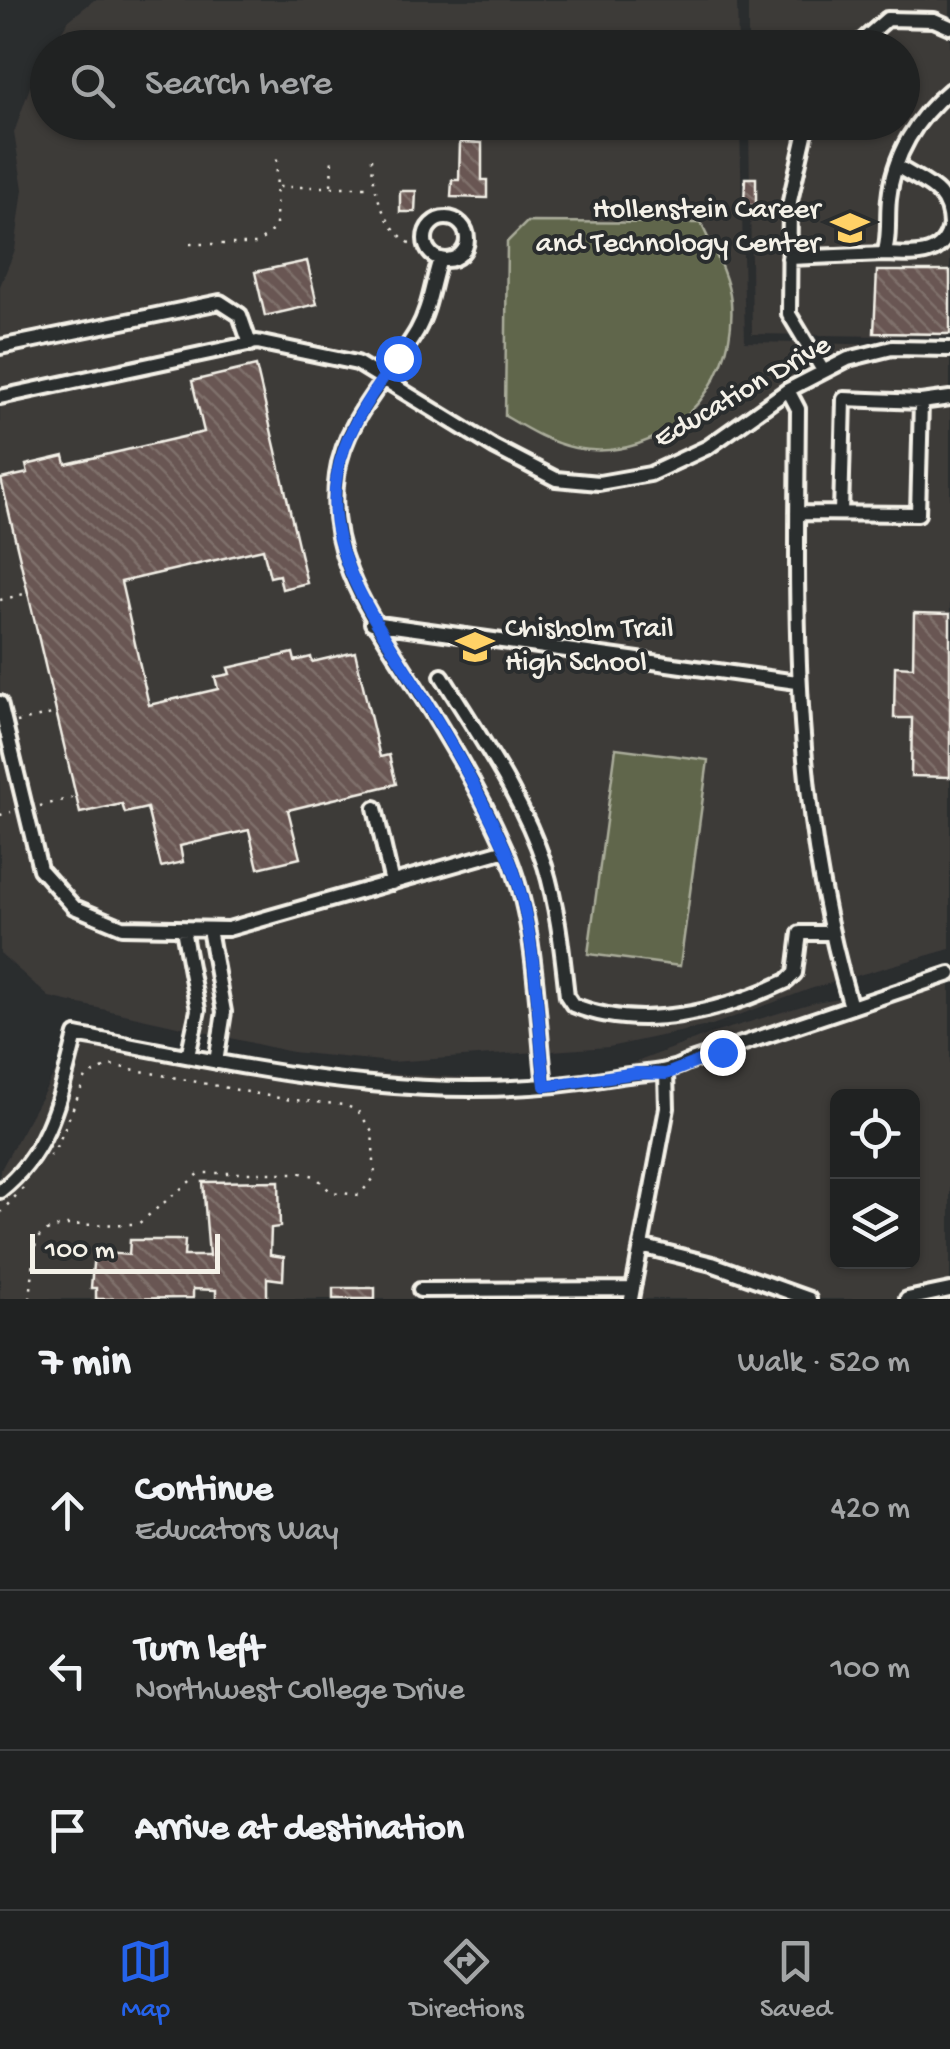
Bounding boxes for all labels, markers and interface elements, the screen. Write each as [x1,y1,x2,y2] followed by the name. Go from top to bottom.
[30,30,920,140] search box
[65,58,120,113] icon: search
[145,63,332,107] text: Search here
[536,194,822,263] place label: Hollenstein Career and Technology Center
[829,207,871,249] school or university icon: Hollenstein Career and Technology Center
[648,328,838,458] street label: Education Drive
[376,336,422,382] route start
[505,613,674,682] place label: Chisholm Trail High School
[454,626,496,668] school or university icon: Chisholm Trail High School
[700,1030,746,1076] route end
[830,1089,920,1269] map controls
[830,1089,920,1179] button: locate
[830,1179,920,1269] button: layers
[30,1229,220,1274] scale bar
[45,1235,115,1268] text: 100 m
[40,1340,131,1389] text: 7 min
[738,1345,910,1383] text: Walk · 520 m
[135,1469,273,1513] text: Continue
[40,1483,95,1538] icon: ahead
[831,1491,910,1529] text: 420 m
[135,1513,338,1551] text: Educators Way
[135,1629,263,1673] text: Turn left
[40,1643,95,1698] icon: left
[830,1651,910,1689] text: 100 m
[135,1673,464,1711] text: Northwest College Drive
[40,1803,95,1858] icon: arrive
[135,1808,464,1852] text: Arrive at destination
[118,1934,173,2027] tab: Map
[410,1934,524,2027] tab: Directions
[760,1934,832,2027] tab: Saved

